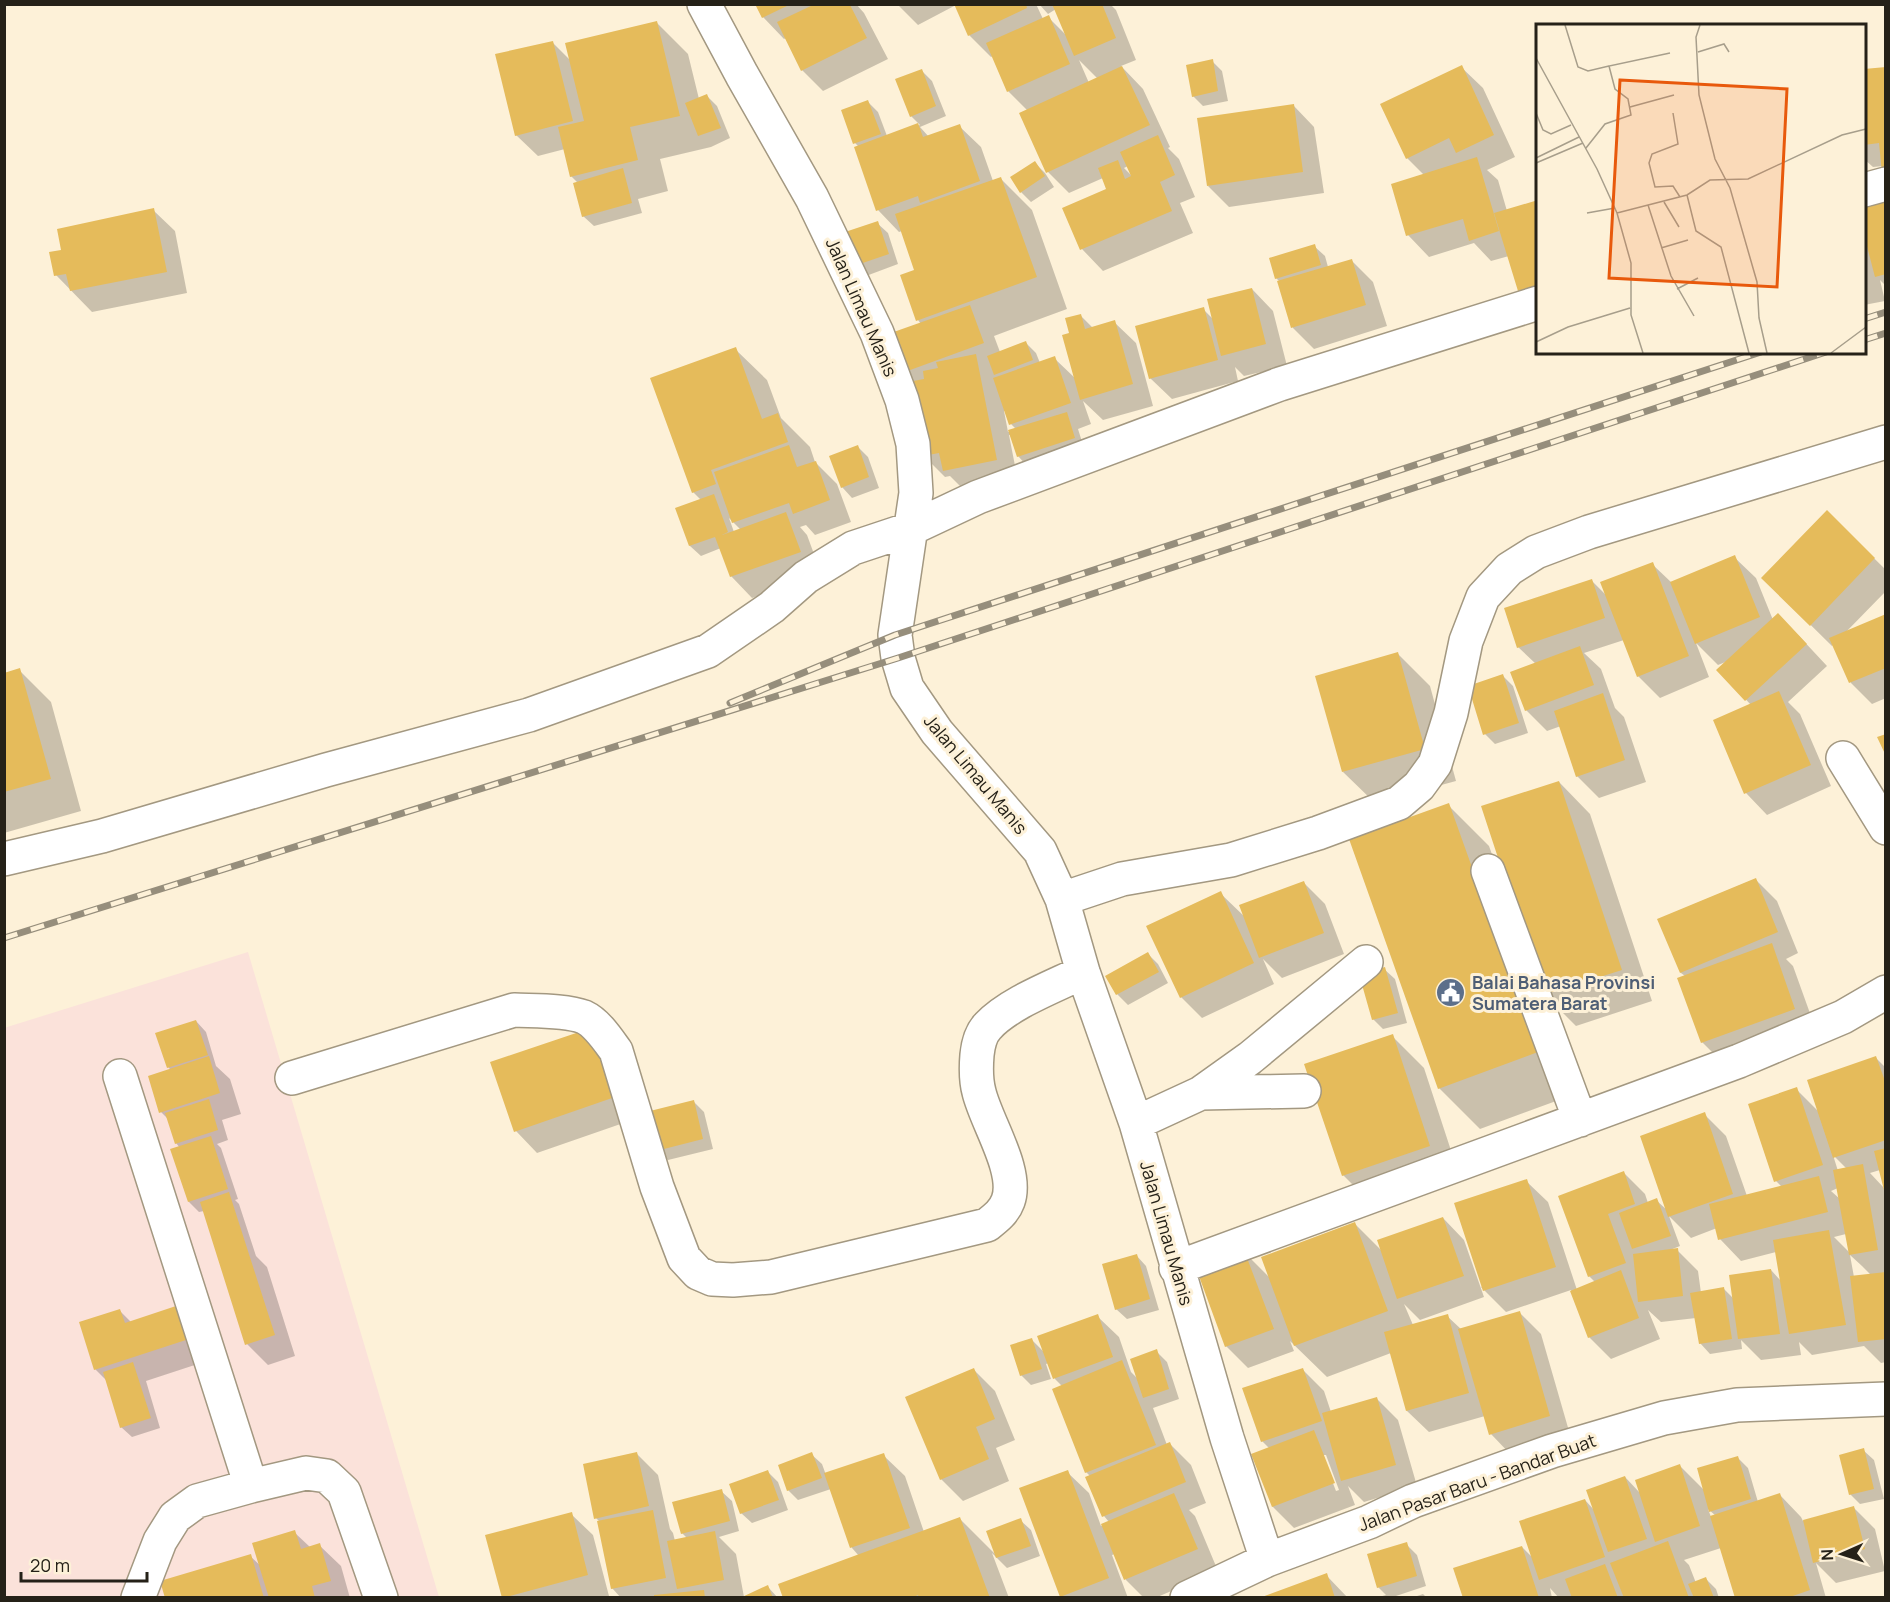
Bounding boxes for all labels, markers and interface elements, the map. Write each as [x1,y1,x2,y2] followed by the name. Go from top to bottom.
[1536,24,1866,354] inset map
[821,234,903,380] street label: Jalan Limau Manis
[919,709,1033,839] street label: Jalan Limau Manis
[1472,970,1655,1015] place label: Balai Bahasa Provinsi Sumatera Barat
[1435,976,1467,1008] public building icon: Balai Bahasa Provinsi Sumatera Barat
[1135,1158,1199,1308] street label: Jalan Limau Manis
[1355,1428,1599,1536] street label: Jalan Pasar Baru - Bandar Buat
[1812,1524,1872,1584] north arrow
[21,1545,147,1583] scale bar
[1816,1548,1838,1561] text: N
[30,1553,70,1577] text: 20 m

